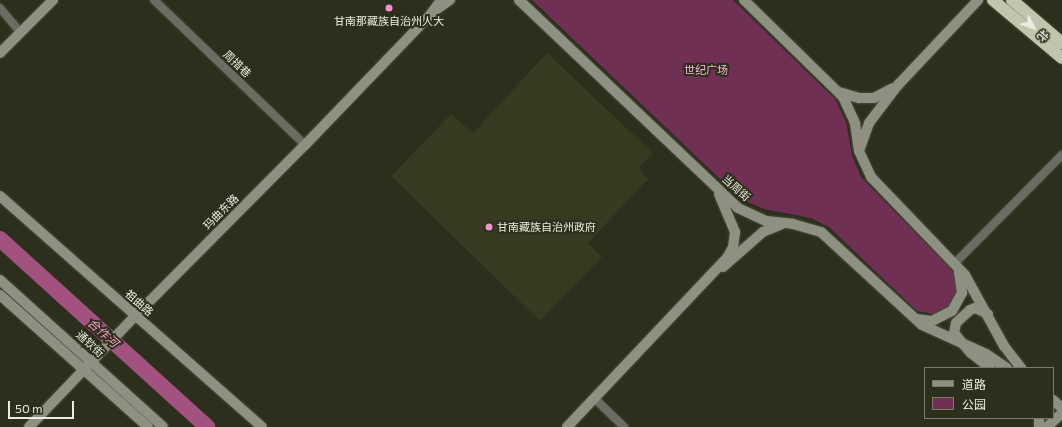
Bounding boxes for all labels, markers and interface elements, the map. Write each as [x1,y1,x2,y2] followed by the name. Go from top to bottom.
[384,3,394,13] marker: 甘南那藏族自治州人大
[1014,8,1054,48] north arrow
[334,14,444,28] place label: 甘南那藏族自治州人大
[1035,28,1052,45] text: 北
[221,48,253,80] street label: 周措巷
[684,63,728,77] park label: 世纪广场
[719,172,753,204] street label: 当周街
[201,192,241,232] street label: 玛曲东路
[497,220,596,234] place label: 甘南藏族自治州政府
[484,222,494,232] marker: 甘南藏族自治州政府
[122,287,156,319] street label: 祖曲路
[85,316,121,350] water label: 合作河
[73,328,107,360] street label: 通钦街
[924,367,1054,419] legend
[962,377,986,391] text: 道路
[10,393,76,419] scale bar
[962,397,986,411] text: 公园
[15,401,43,415] text: 50 m

